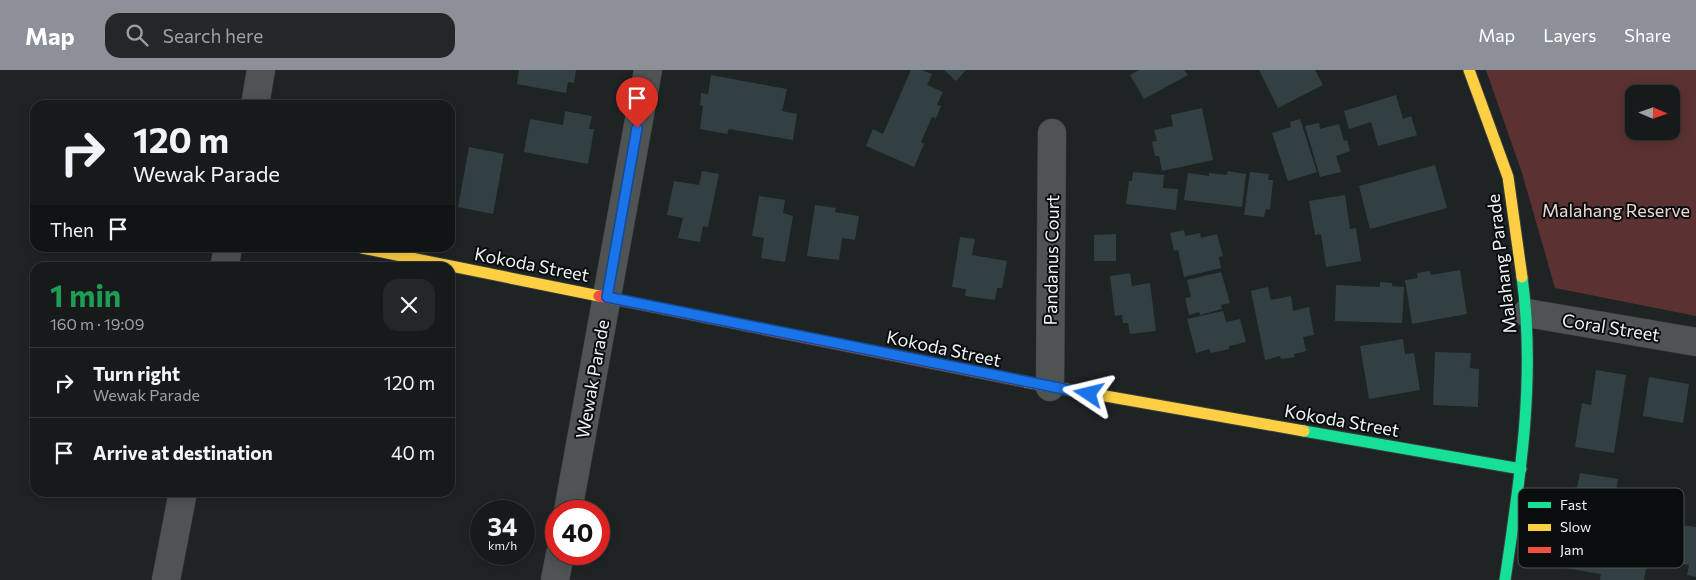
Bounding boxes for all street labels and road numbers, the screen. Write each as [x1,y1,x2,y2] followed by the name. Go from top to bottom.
[1482,193,1520,335] street label: Malahang Parade
[1039,195,1063,325] street label: Pandanus Court
[473,242,591,286] street label: Kokoda Street
[1561,308,1661,346] street label: Coral Street
[571,318,613,440] street label: Wewak Parade
[885,325,1003,371] street label: Kokoda Street
[1283,399,1401,441] street label: Kokoda Street

